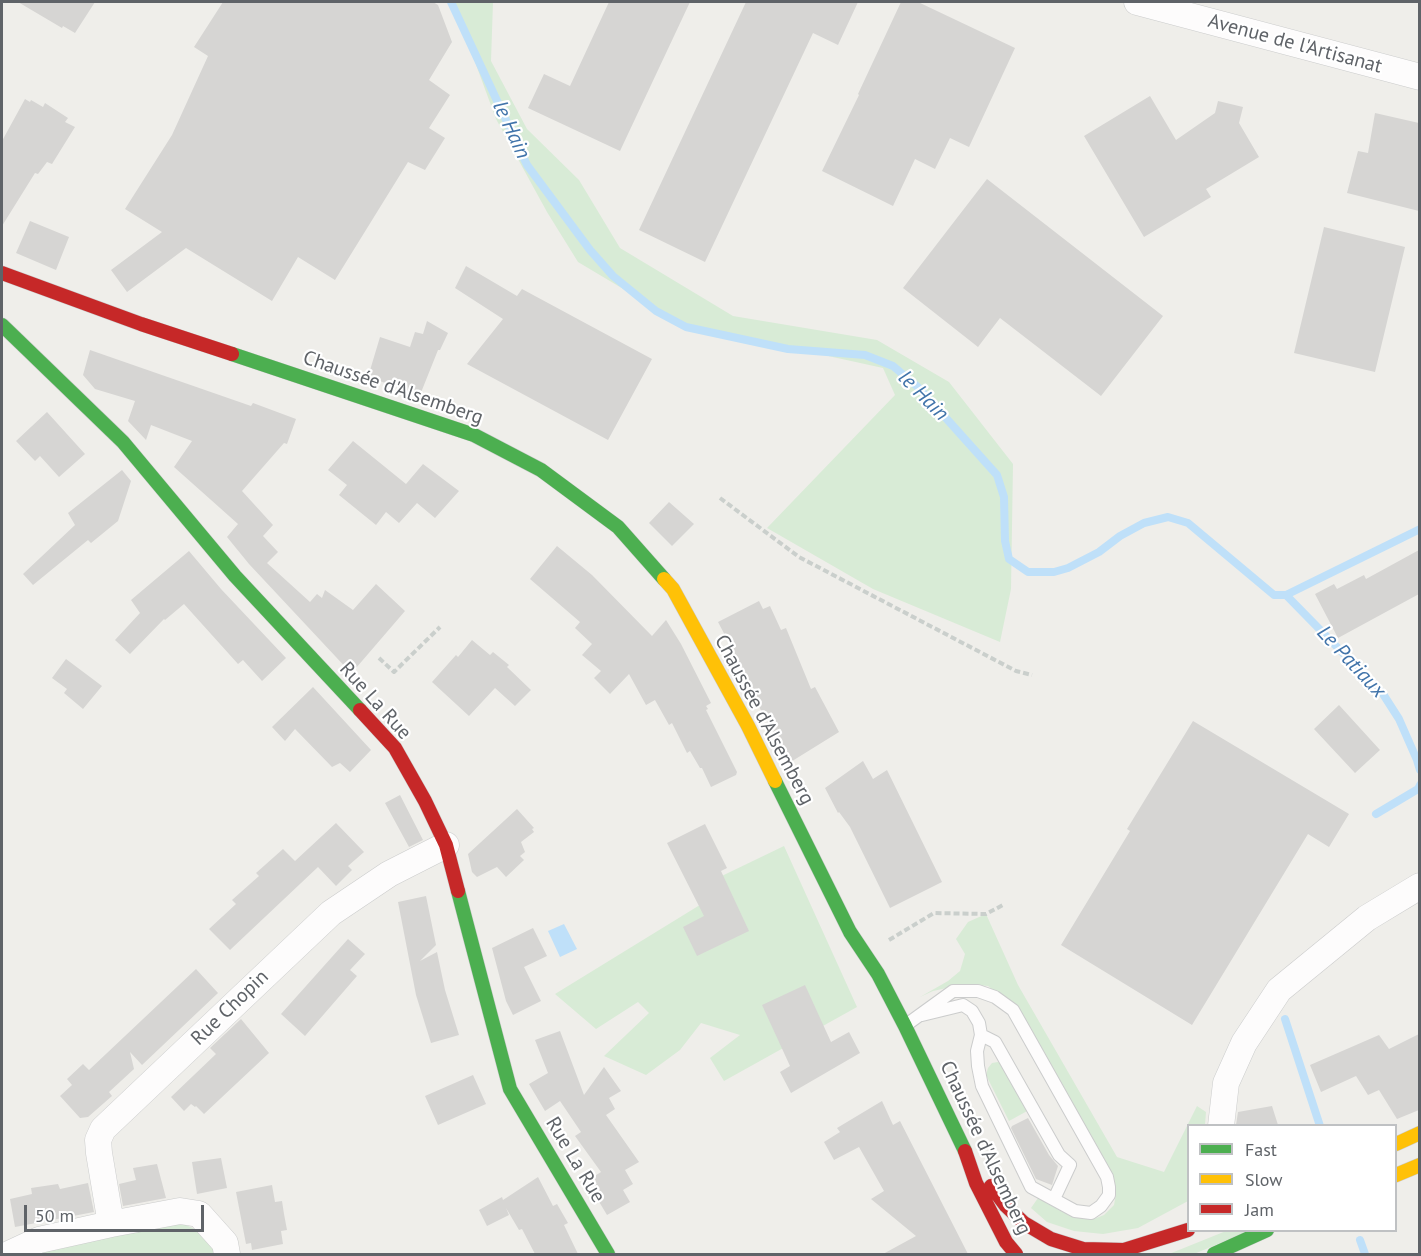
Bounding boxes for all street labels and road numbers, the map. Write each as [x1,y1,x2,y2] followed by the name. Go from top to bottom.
[1205,9,1385,79] street label: Avenue de l'Artisanat
[300,346,486,430] street label: Chaussée d'Alsemberg
[709,631,819,809] street label: Chaussée d'Alsemberg
[334,657,416,745] street label: Rue La Rue
[186,965,274,1051] street label: Rue Chopin
[934,1057,1036,1239] street label: Chaussée d'Alsemberg
[540,1113,610,1207] street label: Rue La Rue

